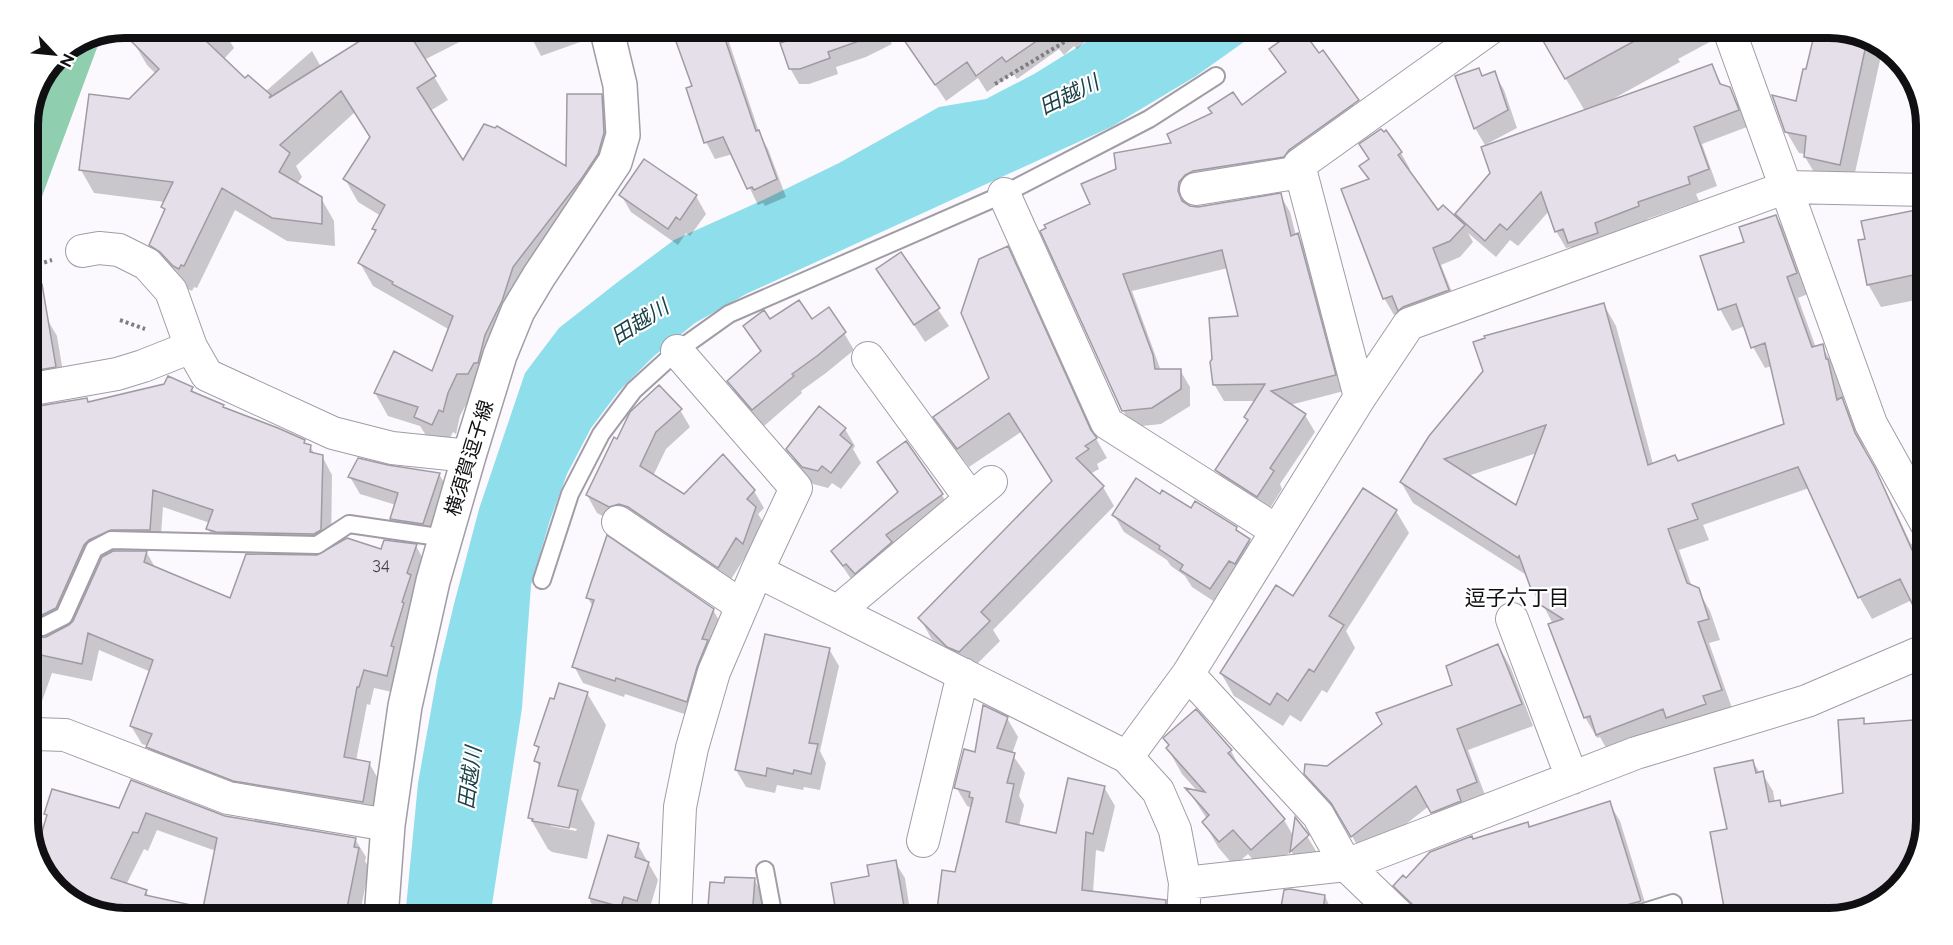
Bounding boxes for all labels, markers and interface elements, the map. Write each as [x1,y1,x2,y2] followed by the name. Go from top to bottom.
[24,24,84,84] north arrow
[56,51,78,70] text: N
[1035,69,1104,120] water label: 田越川
[606,293,675,349] water label: 田越川
[440,397,498,519] street label: 横須賀逗子線
[372,555,390,574] house number: 34
[1465,585,1570,610] district label: 逗子六丁目
[453,743,486,811] water label: 田越川

